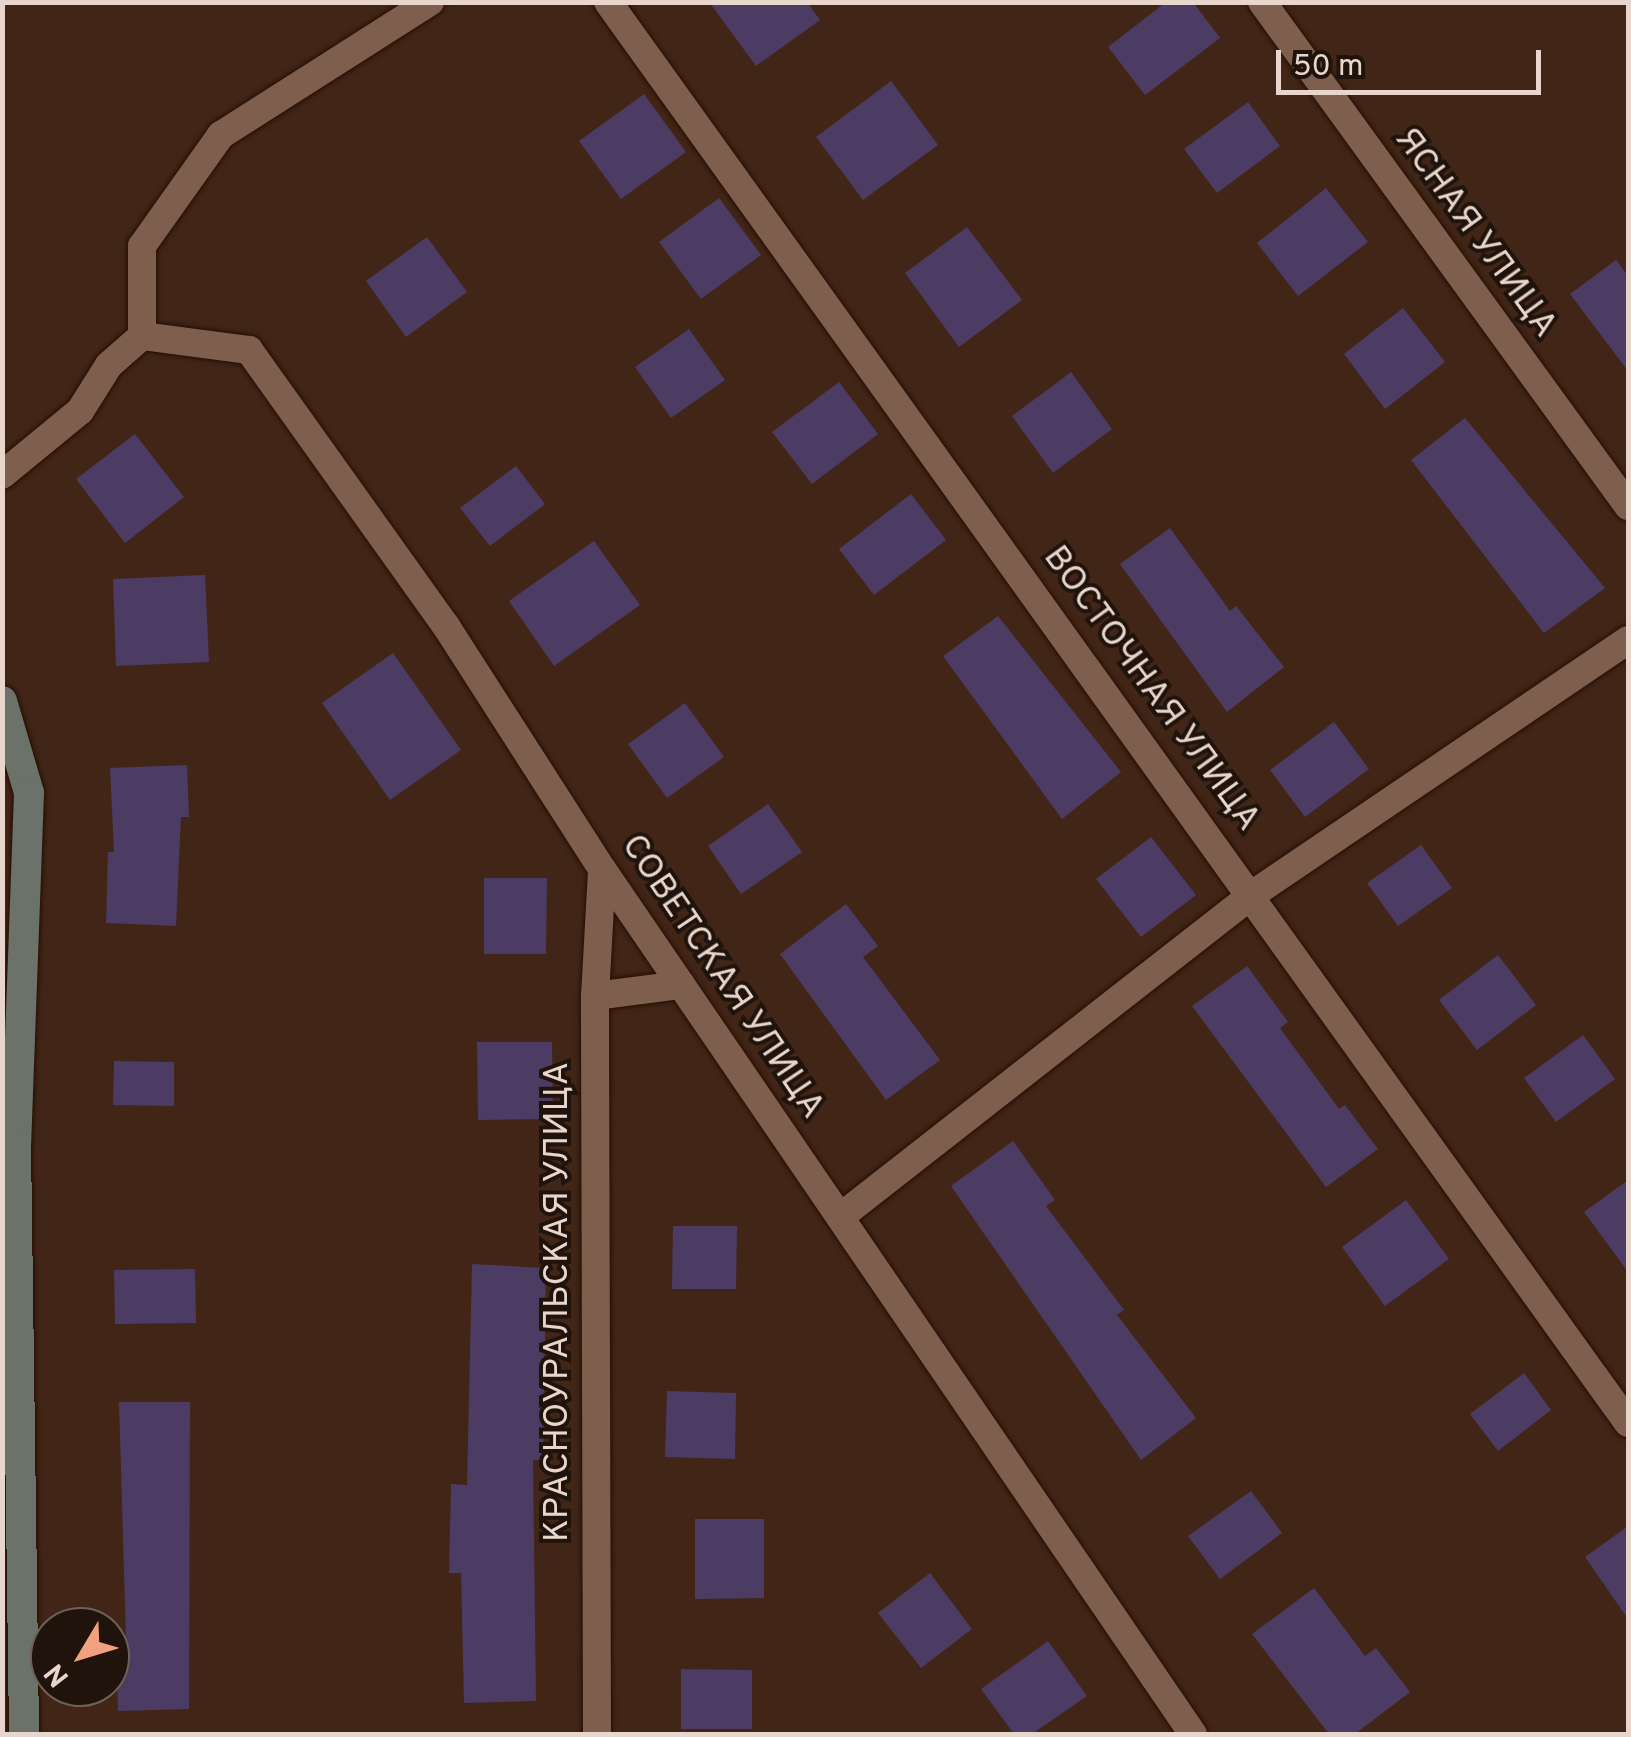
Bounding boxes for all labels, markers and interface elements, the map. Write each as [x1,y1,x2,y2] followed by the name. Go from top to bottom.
[1281,30,1546,92] scale bar
[1293,49,1363,86] text: 50 m
[1385,120,1565,346] street label: ЯСНАЯ УЛИЦА
[1033,538,1269,840] street label: ВОСТОЧНАЯ УЛИЦА
[611,827,833,1127] street label: СОВЕТСКАЯ УЛИЦА
[537,1062,579,1542] street label: КРАСНОУРАЛЬСКАЯ УЛИЦА
[30,1607,130,1707] north arrow
[38,1655,78,1693] text: N

